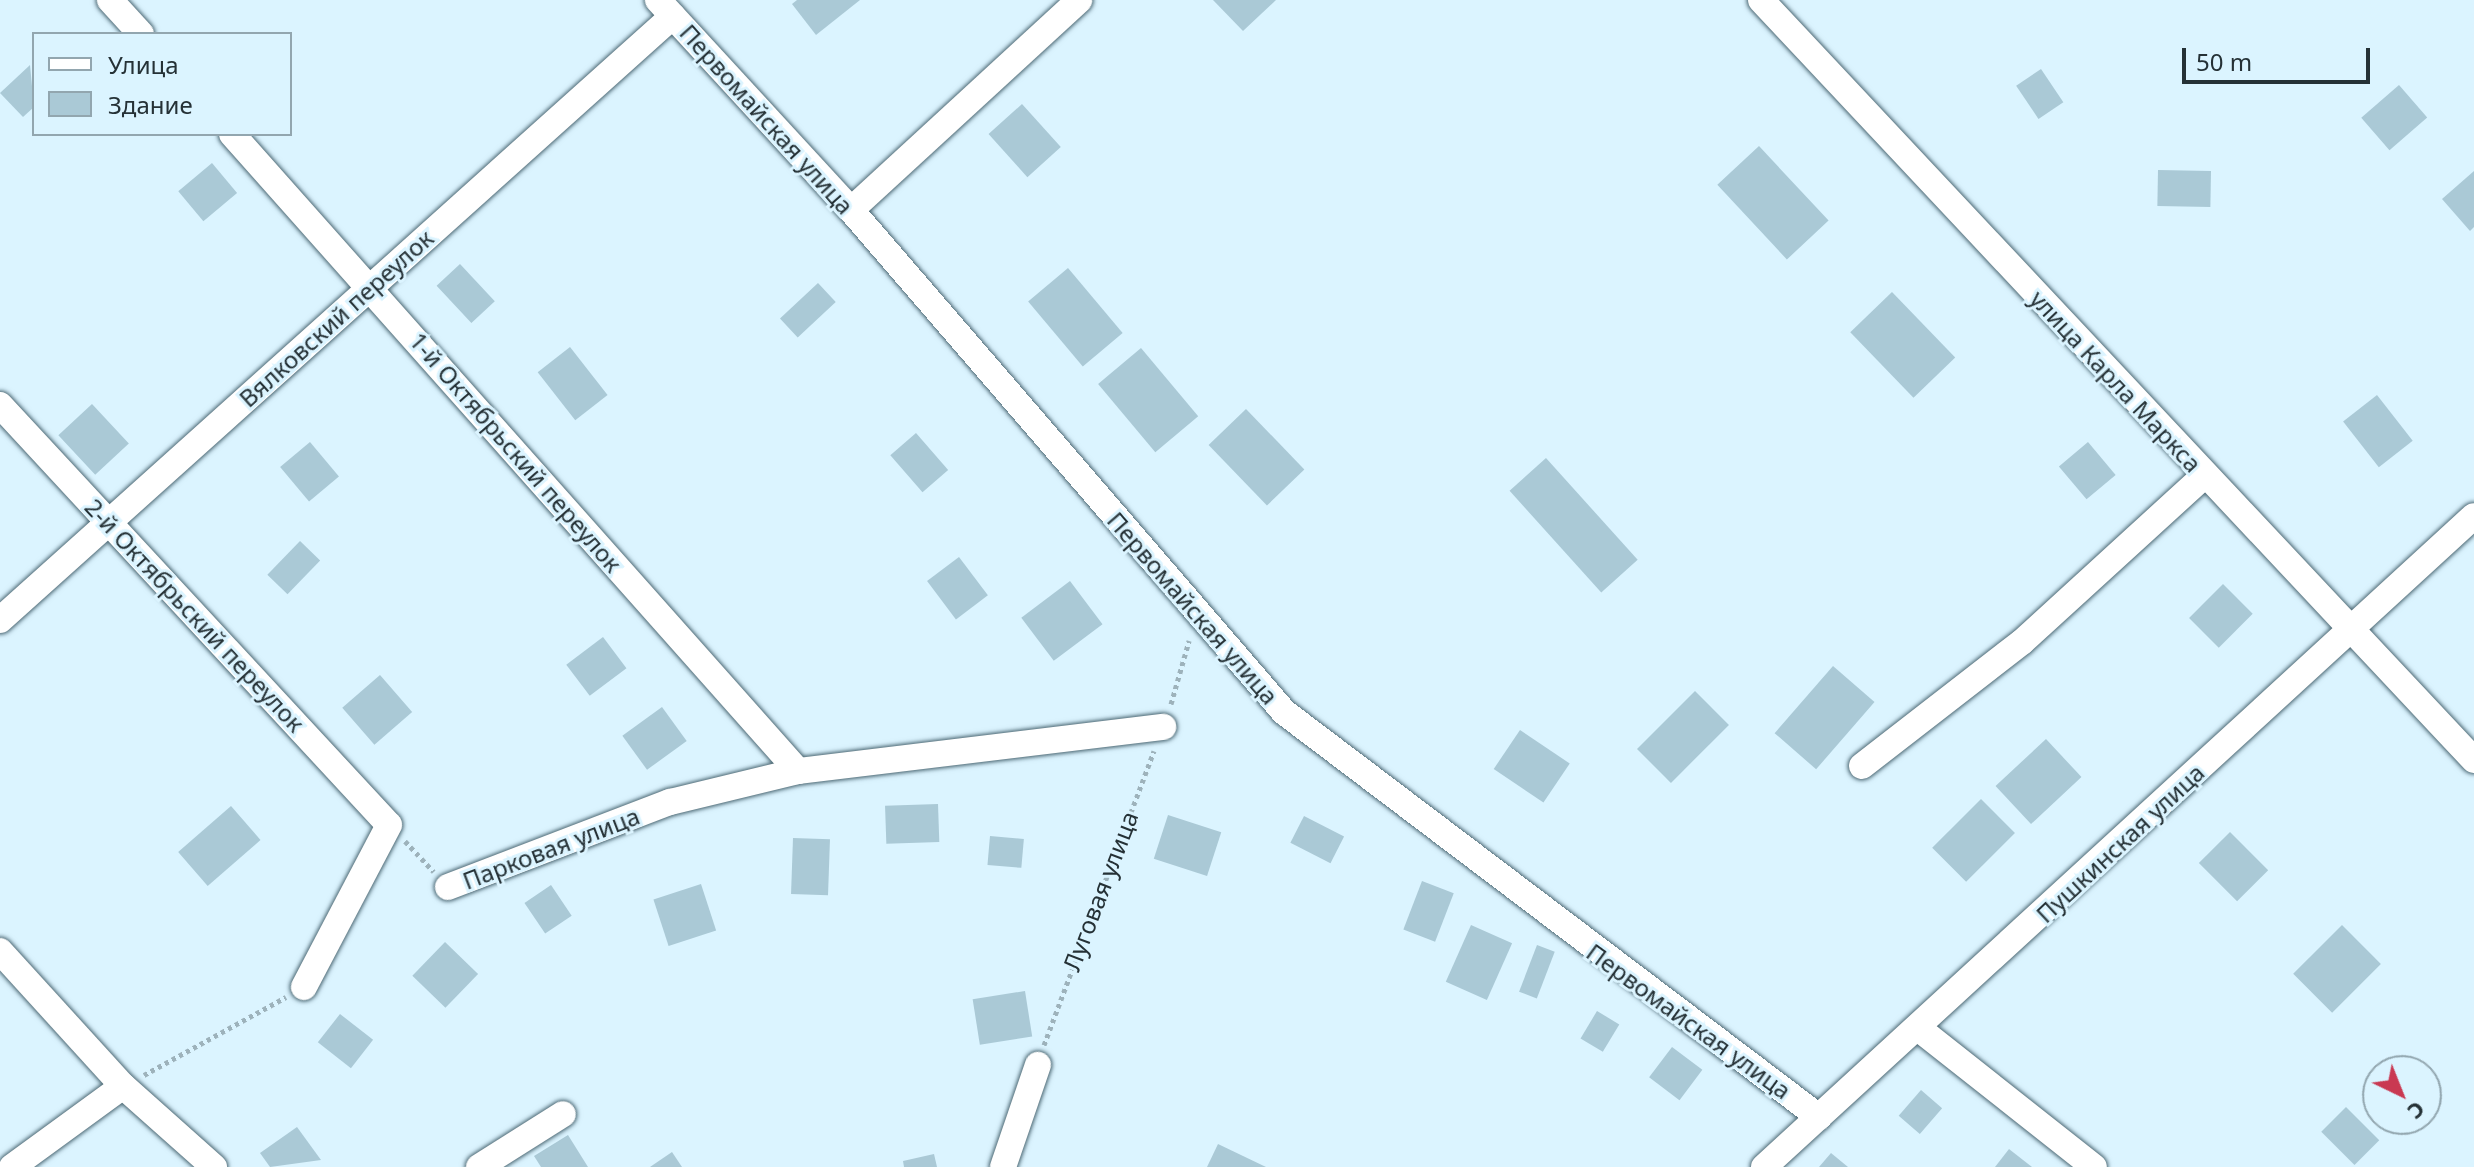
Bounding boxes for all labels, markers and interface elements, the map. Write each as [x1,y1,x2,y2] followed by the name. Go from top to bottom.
[674,18,860,220] street label: Первомайская улица
[32,32,292,136] legend
[2186,32,2374,82] scale bar
[2196,45,2252,78] text: 50 m
[108,48,179,81] text: Улица
[108,88,193,121] text: Здание
[233,223,439,413] street label: Вялковский переулок
[2024,284,2208,478] street label: улица Карла Маркса
[404,326,628,578] street label: 1-й Октябрьский переулок
[79,492,311,738] street label: 2-й Октябрьский переулок
[1102,506,1284,710] street label: Первомайская улица
[2030,758,2210,928] street label: Пушкинская улица
[459,801,643,895] street label: Парковая улица
[1056,807,1144,975] street label: Луговая улица
[1581,937,1797,1105] street label: Первомайская улица
[2362,1055,2442,1135] north arrow
[2402,1095,2432,1127] text: С

